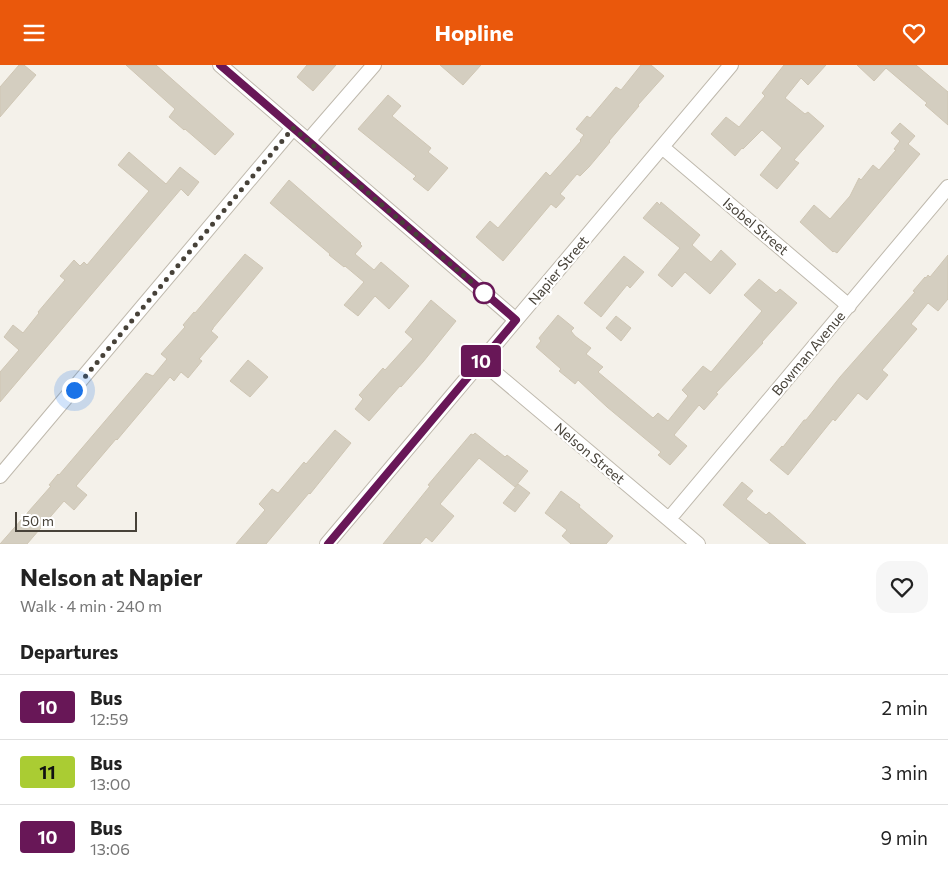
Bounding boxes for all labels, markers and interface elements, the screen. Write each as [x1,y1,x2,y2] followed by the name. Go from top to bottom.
[20,19,48,47] icon: menu
[434,19,514,46] text: Hopline
[900,19,928,47] icon: heart
[720,194,792,258] street label: Isobel Street
[524,232,592,308] street label: Napier Street
[473,282,495,304] unlabelled marker
[768,307,848,399] street label: Bowman Avenue
[458,345,504,377] line badge: 10
[471,350,491,372] text: 10
[62,378,87,403] your location
[551,419,629,487] street label: Nelson Street
[15,509,138,532] scale bar
[22,512,54,529] text: 50 m
[876,561,928,613] button: heart
[20,562,203,591] text: Nelson at Napier
[20,596,162,615] text: Walk · 4 min · 240 m
[20,640,118,663] text: Departures
[90,686,122,709] text: Bus
[37,696,58,718] text: 10
[881,696,928,719] text: 2 min
[90,709,128,728] text: 12:59
[90,751,122,774] text: Bus
[39,761,56,783] text: 11
[881,761,928,784] text: 3 min
[90,774,131,793] text: 13:00
[90,816,122,839] text: Bus
[37,826,58,848] text: 10
[880,826,928,849] text: 9 min
[90,839,130,858] text: 13:06

